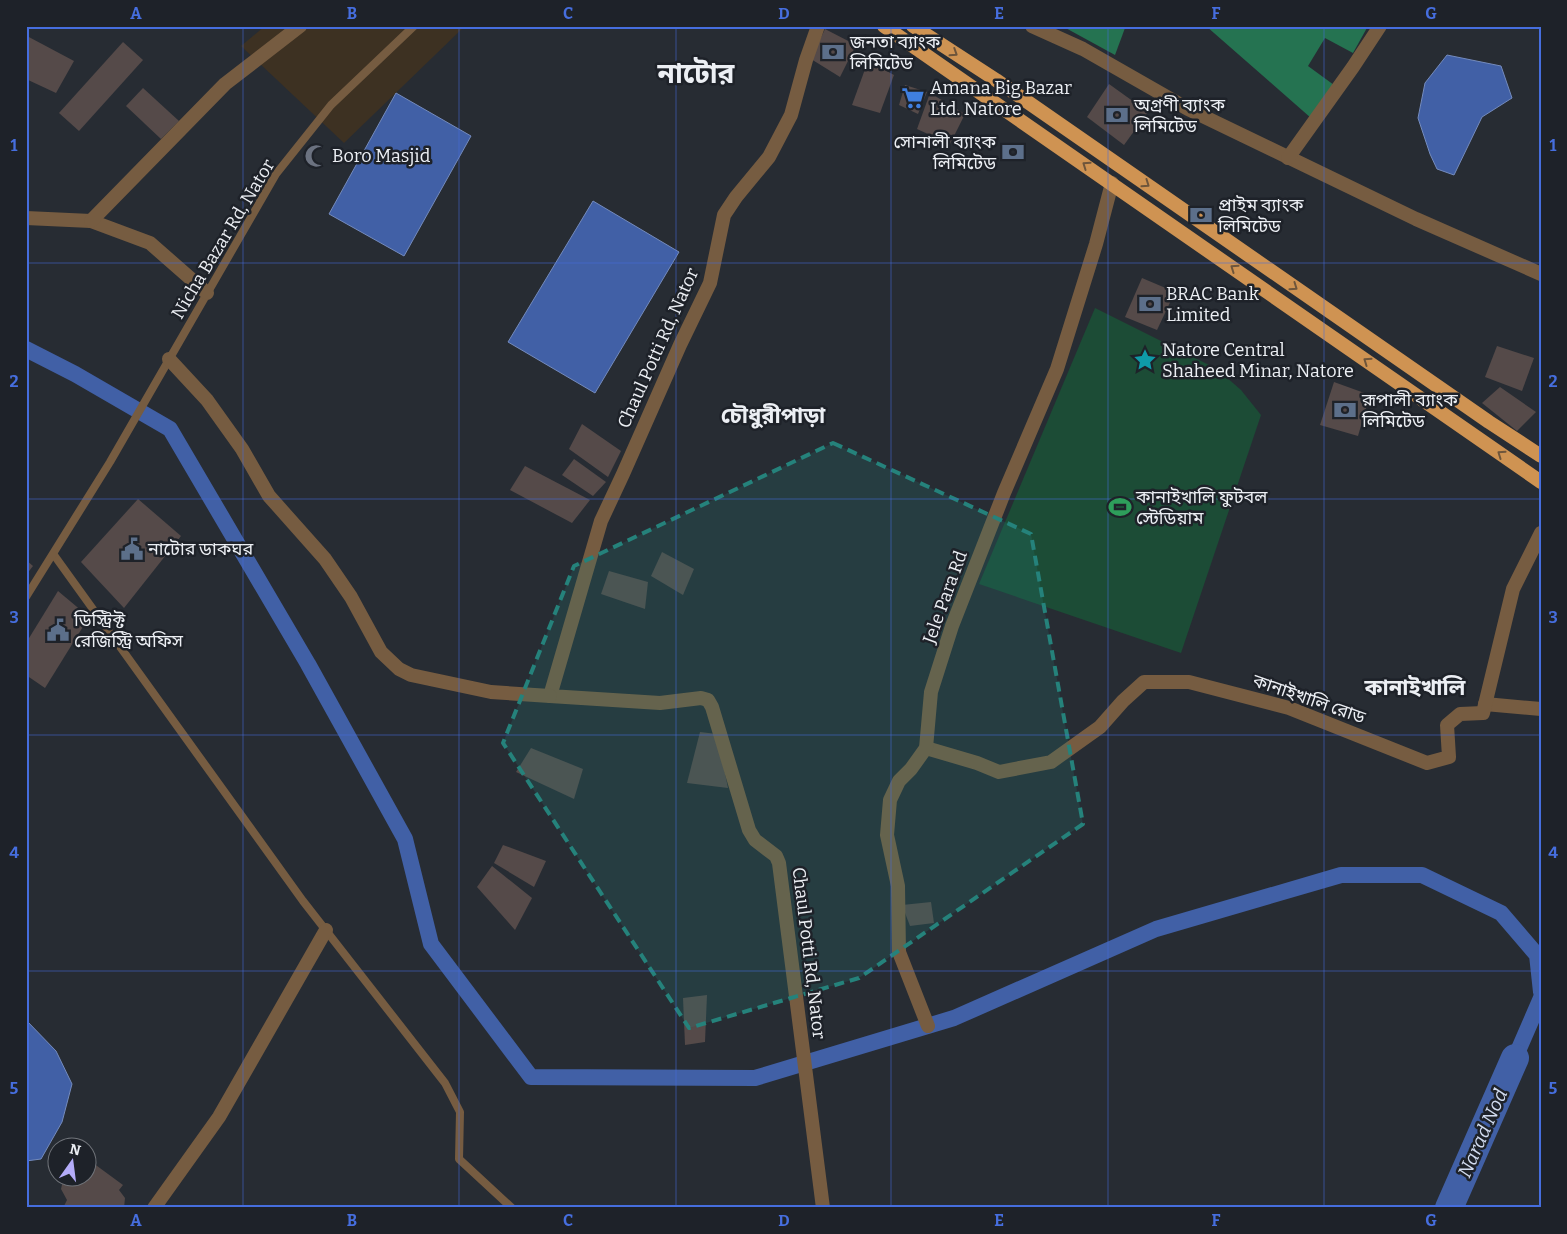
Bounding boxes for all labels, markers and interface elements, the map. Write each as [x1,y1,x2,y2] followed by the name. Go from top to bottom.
[130,4,142,23] text: A
[347,4,357,23] text: B
[563,4,573,23] text: C
[778,4,790,23] text: D
[994,4,1004,23] text: E
[1212,4,1221,23] text: F
[1425,4,1437,23] text: G
[849,31,941,74] place label: জনতা ব্যাংক লিমিটেড
[820,39,846,65] bank icon: জনতা ব্যাংক লিমিটেড
[948,47,958,56] one-way arrow
[657,57,736,90] district label: নাটোর
[930,77,1072,120] place label: Amana Big Bazar Ltd. Natore
[900,85,926,111] supermarket icon: Amana Big Bazar Ltd. Natore
[1133,94,1225,137] place label: অগ্রণী ব্যাংক লিমিটেড
[1104,102,1130,128] bank icon: অগ্রণী ব্যাংক লিমিটেড
[894,131,996,174] place label: সোনালী ব্যাংক লিমিটেড
[11,136,18,155] text: 1
[1550,136,1557,155] text: 1
[1000,139,1026,165] bank icon: সোনালী ব্যাংক লিমিটেড
[303,143,329,169] mosque icon: Boro Masjid
[332,145,431,167] place label: Boro Masjid
[167,155,279,323] street label: Nicha Bazar Rd, Nator
[1082,162,1092,171] one-way arrow
[1140,178,1150,187] one-way arrow
[1217,194,1304,237] place label: প্রাইম ব্যাংক লিমিটেড
[1188,202,1214,228] bank icon: প্রাইম ব্যাংক লিমিটেড
[613,264,703,432] street label: Chaul Potti Rd, Nator
[1230,265,1240,274] one-way arrow
[1288,281,1298,290] one-way arrow
[1166,283,1260,326] place label: BRAC Bank Limited
[1137,291,1163,317] bank icon: BRAC Bank Limited
[1162,339,1354,382] place label: Natore Central Shaheed Minar, Natore
[1132,347,1158,373] place icon: Natore Central Shaheed Minar, Natore
[1364,358,1373,367] one-way arrow
[9,372,19,391] text: 2
[1548,372,1558,391] text: 2
[1361,389,1458,432] place label: রূপালী ব্যাংক লিমিটেড
[1332,397,1358,423] bank icon: রূপালী ব্যাংক লিমিটেড
[721,402,826,429] district label: চৌধুরীপাড়া
[1497,451,1507,460] one-way arrow
[1135,486,1268,529] place label: কানাইখালি ফুটবল স্টেডিয়াম
[1107,494,1133,520] sports icon: কানাইখালি ফুটবল স্টেডিয়াম
[119,536,145,562] public building icon: নাটোর ডাকঘর
[147,538,253,560] place label: নাটোর ডাকঘর
[918,547,972,647] street label: Jele Para Rd
[9,608,19,627] text: 3
[1548,608,1558,627] text: 3
[73,609,184,652] place label: ডিস্ট্রিক্ট রেজিস্ট্রি অফিস
[45,617,71,643] public building icon: ডিস্ট্রিক্ট রেজিস্ট্রি অফিস
[1249,669,1368,729] street label: কানাইখালি রোড
[1364,674,1466,701] district label: কানাইখালি
[9,843,19,862] text: 4
[1548,843,1558,862] text: 4
[788,866,830,1040] street label: Chaul Potti Rd, Nator
[10,1079,19,1098] text: 5
[1549,1079,1558,1098] text: 5
[1453,1085,1512,1181] water label: Narad Nod
[48,1136,98,1186] north arrow
[68,1140,83,1159] text: N
[130,1211,142,1230] text: A
[347,1211,357,1230] text: B
[563,1211,573,1230] text: C
[778,1211,790,1230] text: D
[994,1211,1004,1230] text: E
[1212,1211,1221,1230] text: F
[1425,1211,1437,1230] text: G

